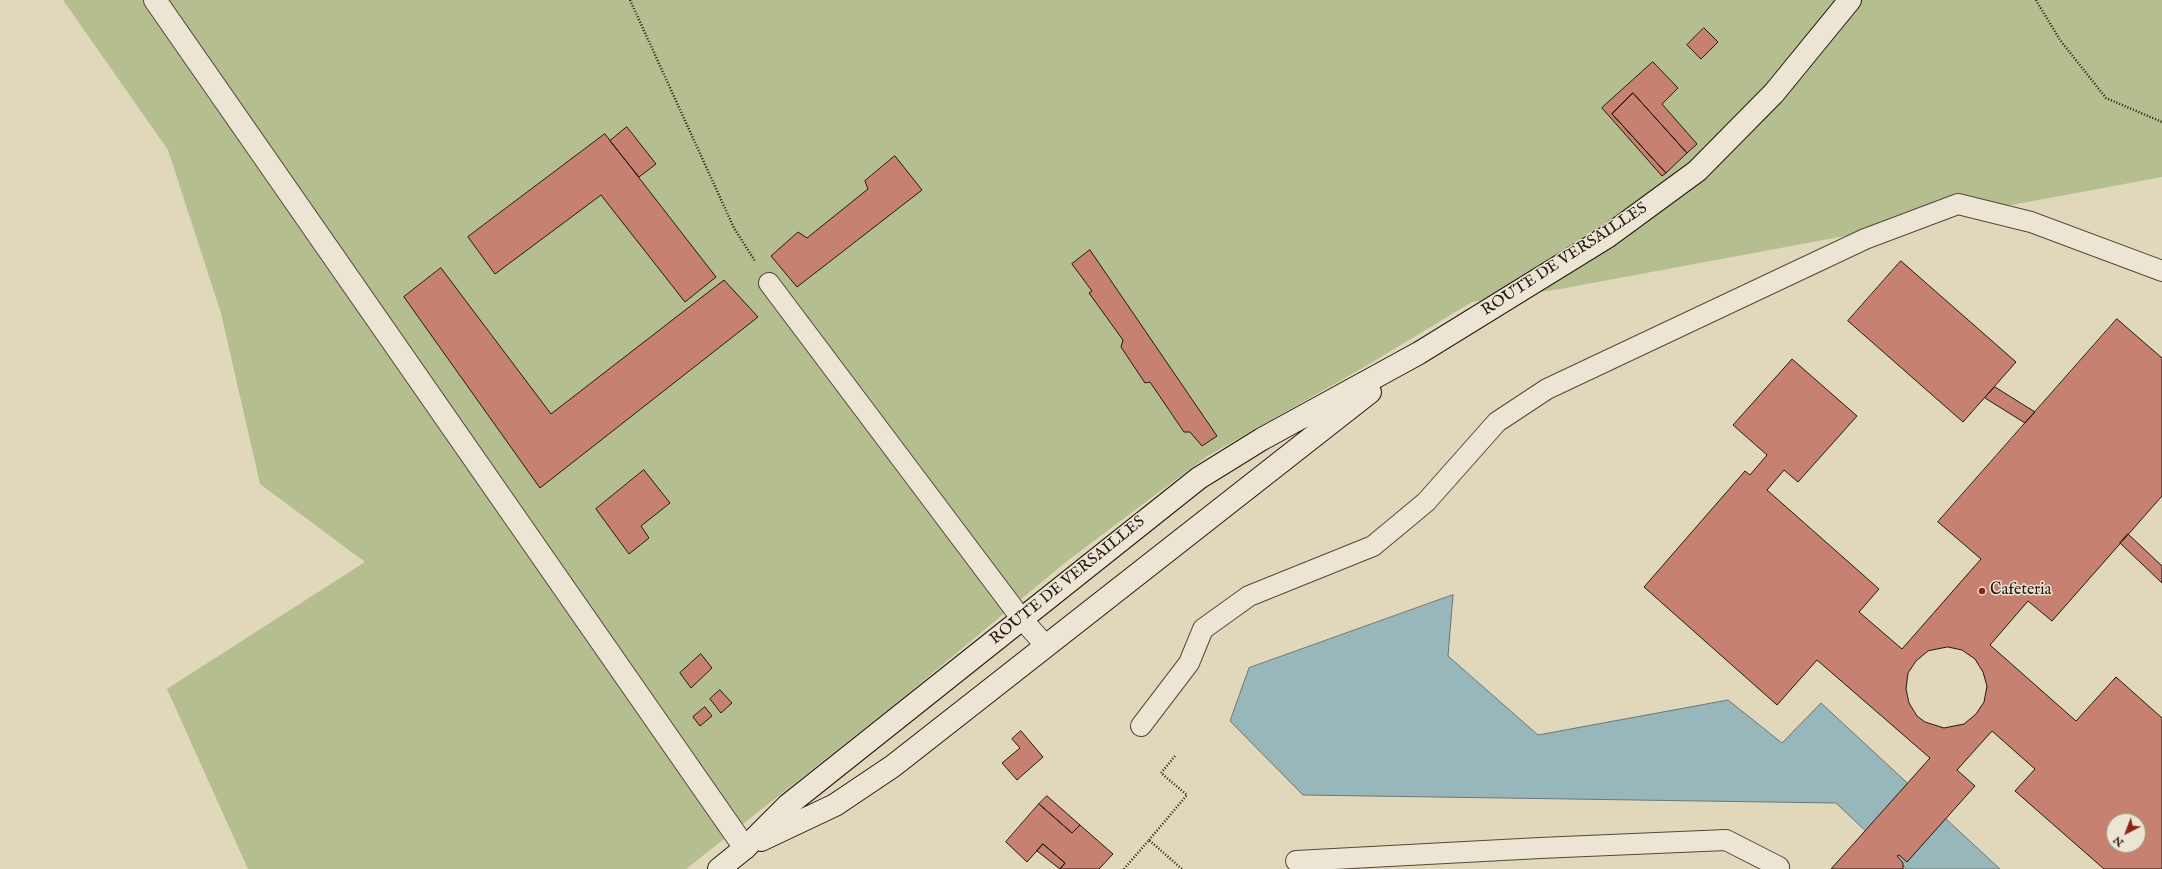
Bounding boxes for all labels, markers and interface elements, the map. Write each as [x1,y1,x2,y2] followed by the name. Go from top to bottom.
[1479,199,1651,321] street label: ROUTE DE VERSAILLES
[987,513,1149,649] street label: ROUTE DE VERSAILLES
[1990,581,2051,601] place label: Cafeteria
[1977,586,1987,596] marker: Cafeteria
[2106,813,2146,853] north arrow
[2110,833,2127,850] text: N

